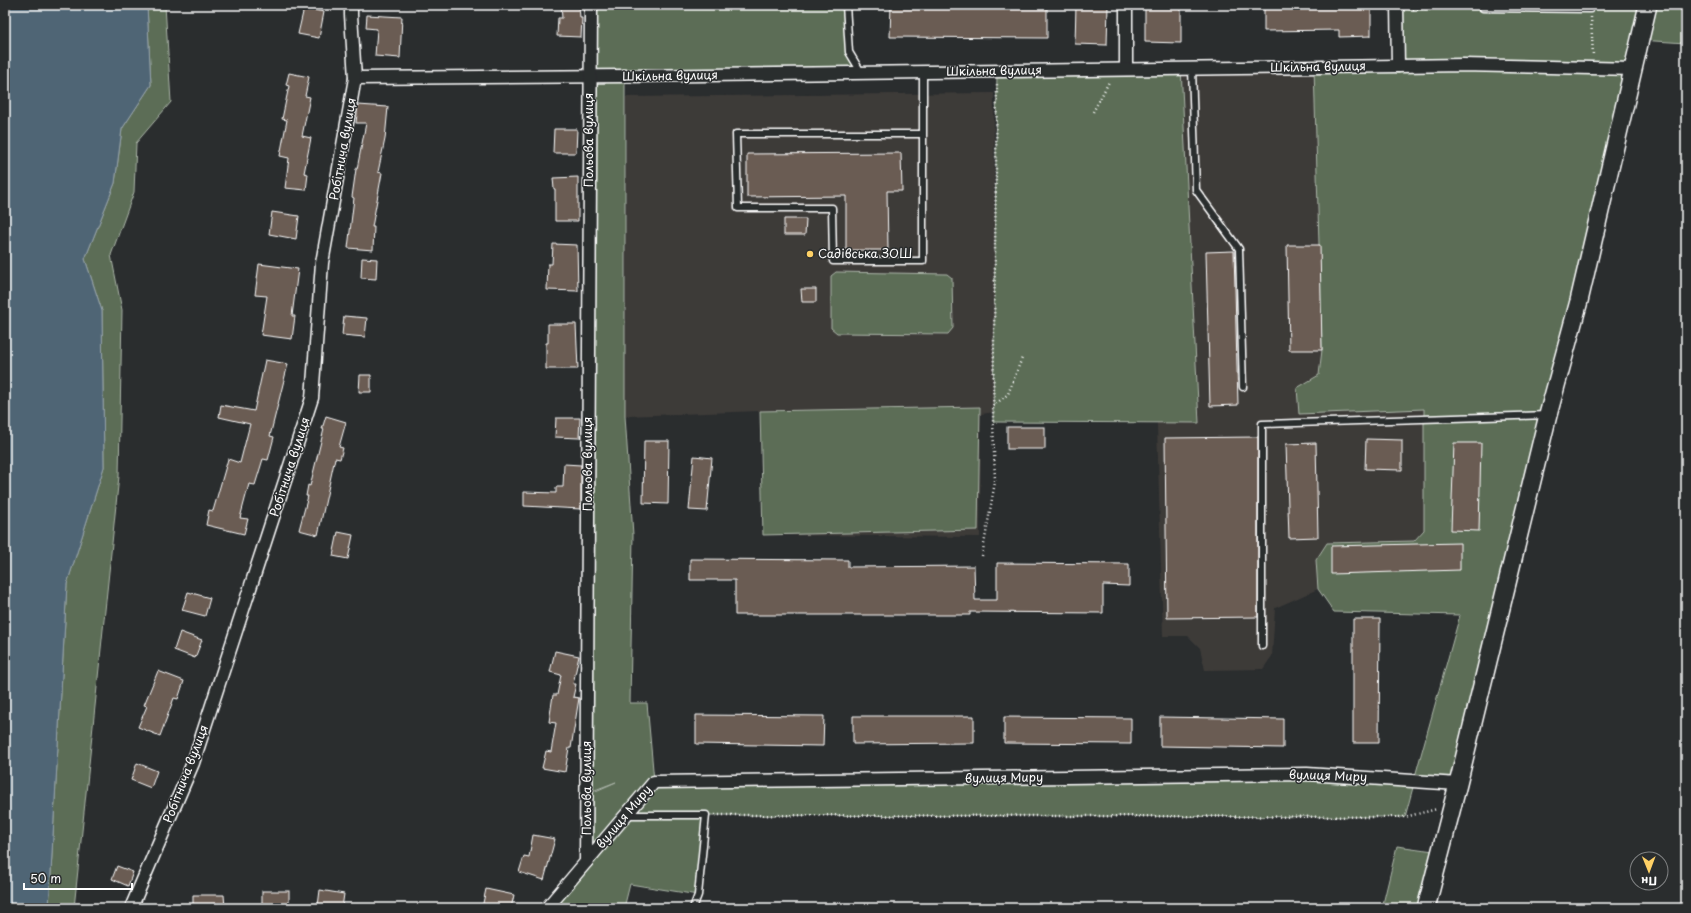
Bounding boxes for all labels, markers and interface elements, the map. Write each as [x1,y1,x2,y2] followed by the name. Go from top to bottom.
[1270,56,1366,76] street label: Шкільна вулиця
[946,60,1042,80] street label: Шкільна вулиця
[622,65,718,85] street label: Шкільна вулиця
[579,93,597,187] street label: Польова вулиця
[324,96,360,202] street label: Робітнича вулиця
[818,244,912,262] place label: Садівська ЗОШ
[805,249,815,259] marker: Садівська ЗОШ
[264,414,314,519] street label: Робітнича вулиця
[578,417,596,511] street label: Польова вулиця
[158,722,212,825] street label: Робітнича вулиця
[577,741,595,835] street label: Польова вулиця
[1289,765,1367,785] street label: вулиця Миру
[965,767,1043,787] street label: вулиця Миру
[591,781,655,852] street label: вулиця Миру
[1629,851,1669,891] north arrow
[24,865,132,891] scale bar
[30,869,61,887] text: 50 m
[1641,873,1657,890] text: Пн

